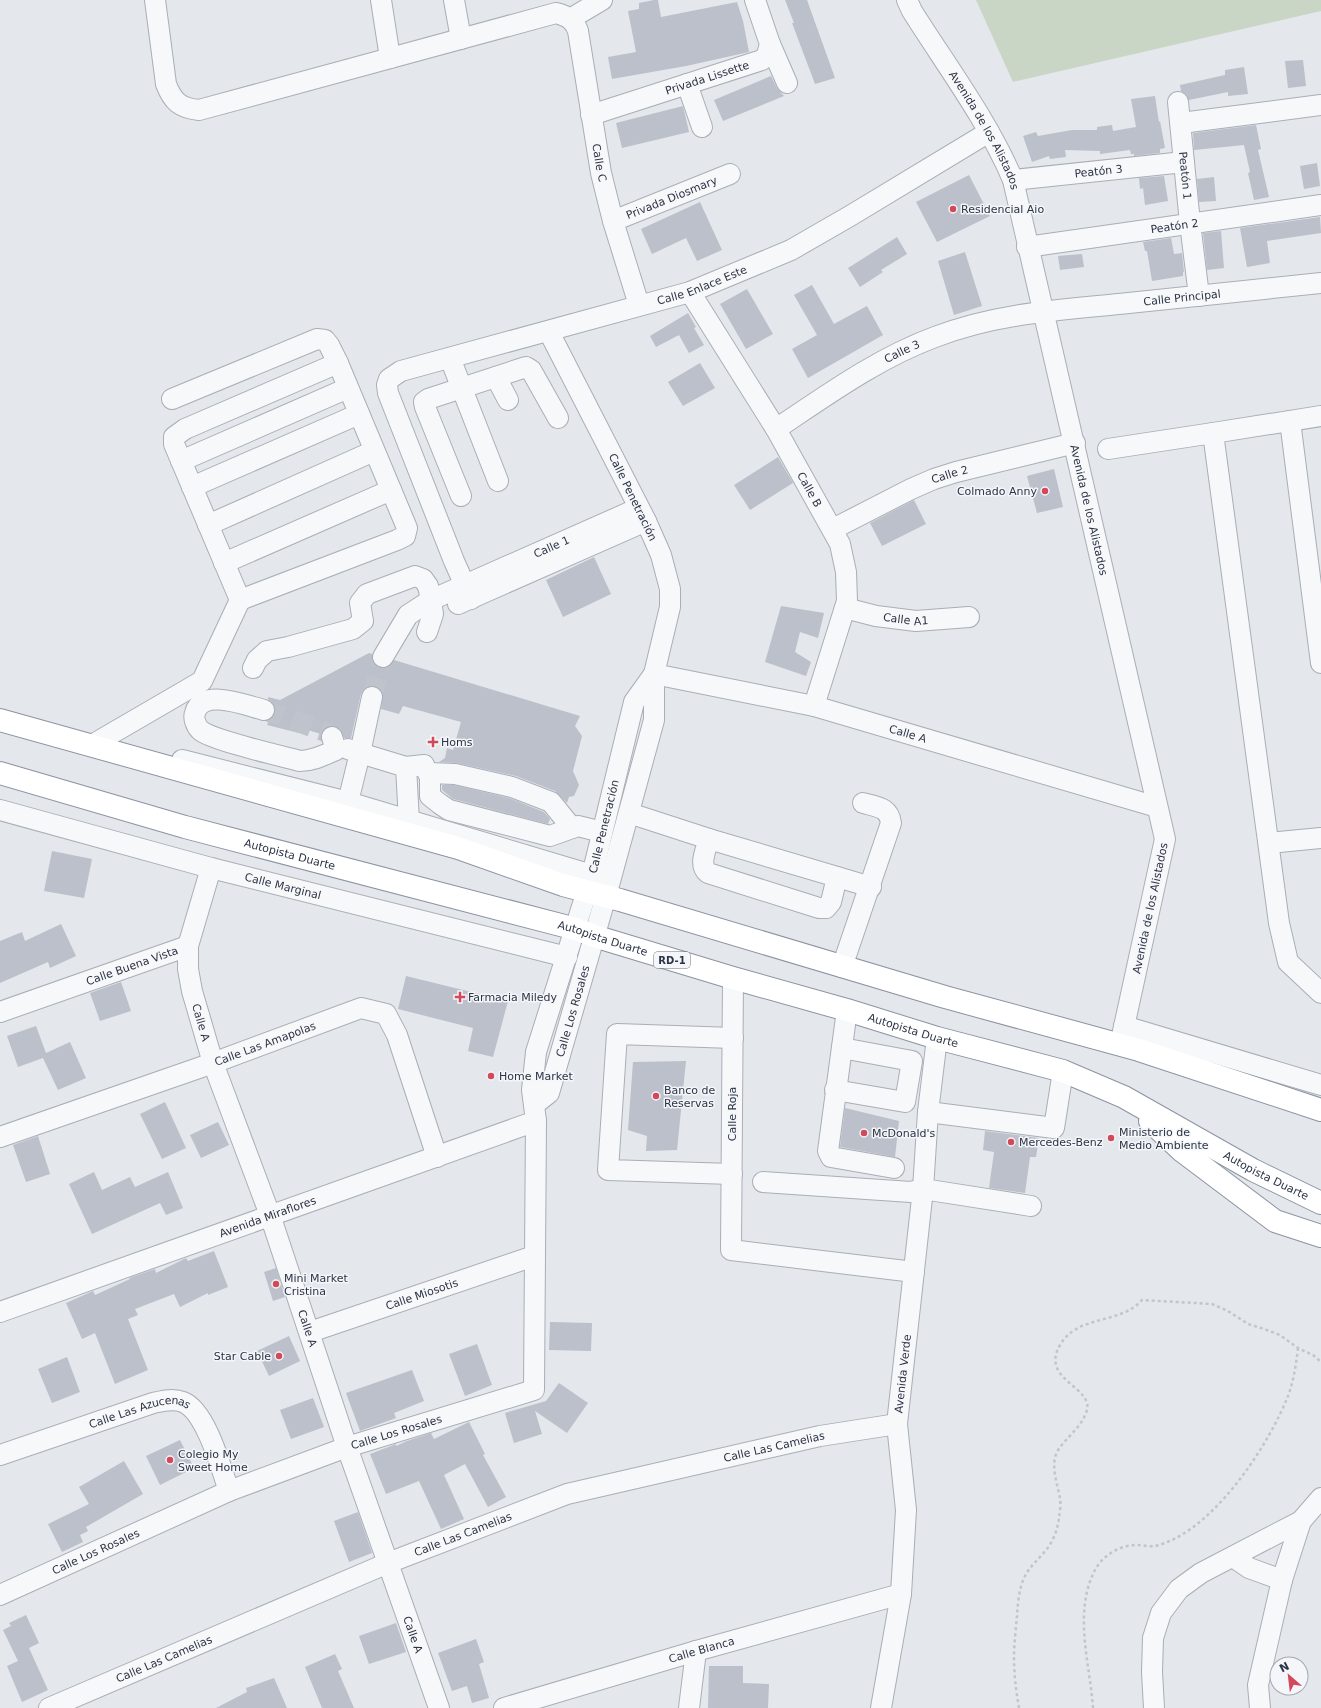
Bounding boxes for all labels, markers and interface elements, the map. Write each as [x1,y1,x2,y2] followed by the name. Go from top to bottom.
[664,58,751,98] street label: Privada Lissette
[946,69,1021,191] street label: Avenida de los Alistados
[589,143,609,184] street label: Calle C
[1176,151,1194,200] street label: Peatón 1
[1074,163,1123,180] street label: Peatón 3
[624,174,720,222] street label: Privada Diosmary
[961,203,1044,216] place label: Residencial Aio
[948,204,958,214] marker: Residencial Aio
[1150,217,1199,236] street label: Peatón 2
[656,263,749,308] street label: Calle Enlace Este
[1143,288,1221,308] street label: Calle Principal
[882,338,922,366] street label: Calle 3
[1067,444,1110,577] street label: Avenida de los Alistados
[606,451,659,543] street label: Calle Penetración
[930,463,969,486] street label: Calle 2
[794,470,824,510] street label: Calle B
[957,485,1037,498] place label: Colmado Anny
[1040,486,1050,496] marker: Colmado Anny
[532,534,572,561] street label: Calle 1
[882,611,929,628] street label: Calle A1
[887,722,928,746] street label: Calle A
[441,736,473,749] place label: Homs
[428,737,438,747] marker: Homs
[587,778,622,875] street label: Calle Penetración
[243,837,337,873] street label: Autopista Duarte
[1130,841,1171,975] street label: Avenida de los Alistados
[243,871,322,902] street label: Calle Marginal
[556,918,649,959] street label: Autopista Duarte
[85,944,180,988] street label: Calle Buena Vista
[654,952,690,968] road number: RD-1
[554,964,593,1059] street label: Calle Los Rosales
[468,991,558,1004] place label: Farmacia Miledy
[455,992,465,1002] marker: Farmacia Miledy
[189,1002,212,1043] street label: Calle A
[866,1011,960,1050] street label: Autopista Duarte
[213,1019,318,1069] street label: Calle Las Amapolas
[499,1070,573,1083] place label: Home Market
[486,1071,496,1081] marker: Home Market
[664,1084,716,1110] place label: Banco de Reservas
[726,1087,739,1141] street label: Calle Roja
[651,1091,661,1101] marker: Banco de Reservas
[1119,1126,1209,1152] place label: Ministerio de Medio Ambiente
[872,1127,936,1140] place label: McDonald's
[859,1128,869,1138] marker: McDonald's
[1106,1133,1116,1143] marker: Ministerio de Medio Ambiente
[1019,1136,1103,1149] place label: Mercedes-Benz
[1006,1137,1016,1147] marker: Mercedes-Benz
[1221,1149,1311,1203] street label: Autopista Duarte
[218,1194,318,1240] street label: Avenida Miraflores
[284,1272,349,1298] place label: Mini Market Cristina
[384,1276,460,1313] street label: Calle Miosotis
[271,1279,281,1289] marker: Mini Market Cristina
[295,1308,319,1349] street label: Calle A
[892,1334,914,1414] street label: Avenida Verde
[214,1350,271,1363] place label: Star Cable
[274,1351,284,1361] marker: Star Cable
[87,1394,193,1431] street label: Calle Las Azucenas
[349,1412,444,1452] street label: Calle Los Rosales
[722,1429,826,1465] street label: Calle Las Camelias
[178,1448,248,1474] place label: Colegio My Sweet Home
[165,1455,175,1465] marker: Colegio My Sweet Home
[412,1510,514,1559] street label: Calle Las Camelias
[50,1526,142,1578] street label: Calle Los Rosales
[400,1614,425,1655] street label: Calle A
[114,1633,215,1686] street label: Calle Las Camelias
[667,1635,736,1666] street label: Calle Blanca
[1269,1656,1309,1696] north arrow
[1277,1660,1292,1676] text: N

